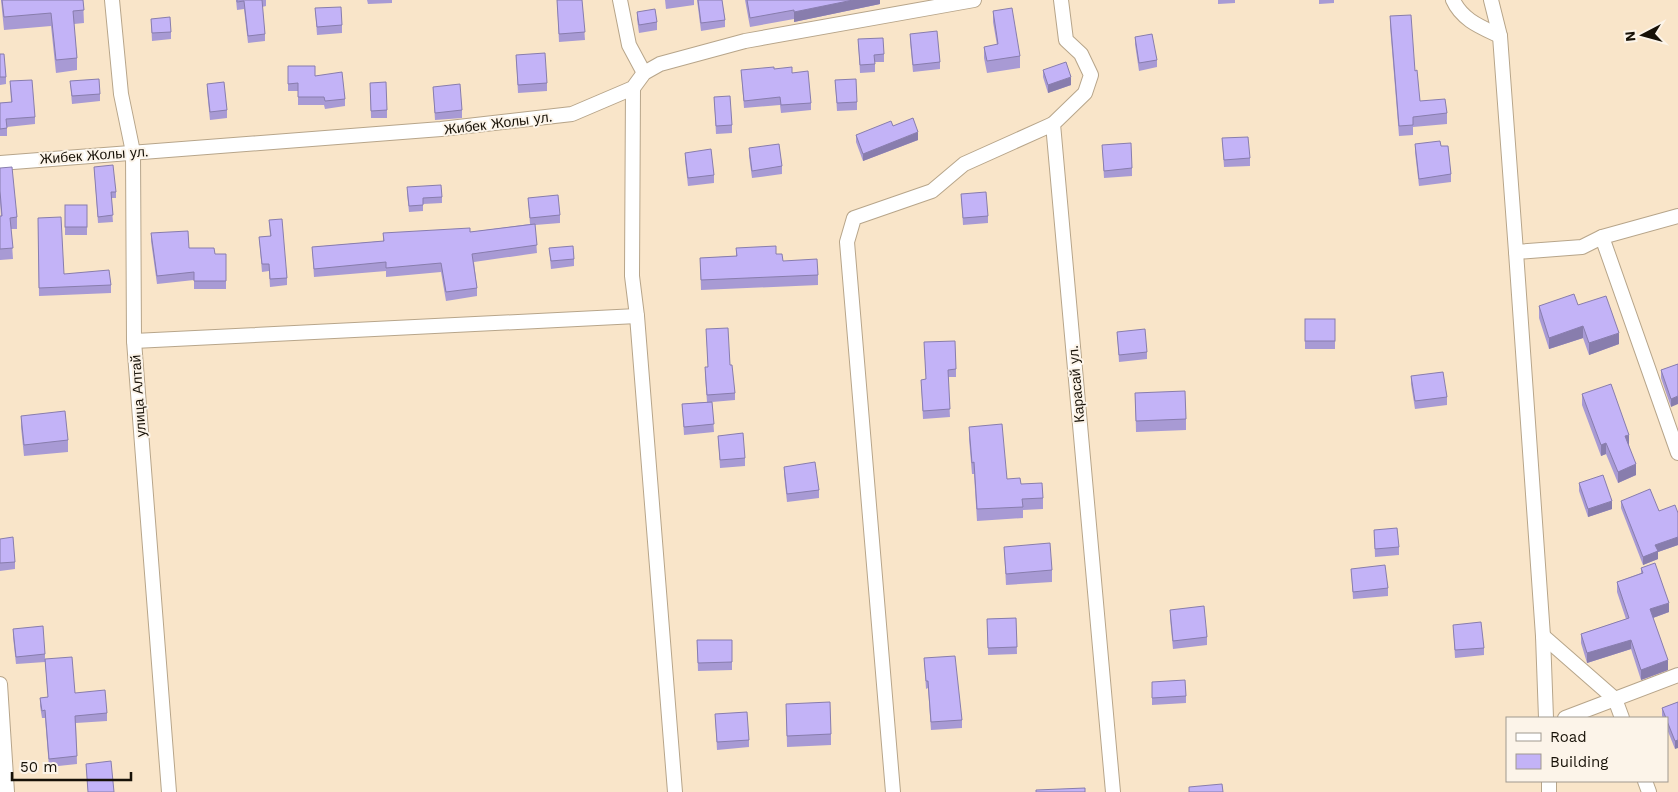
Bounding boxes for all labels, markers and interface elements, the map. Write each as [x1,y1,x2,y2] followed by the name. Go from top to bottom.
[1618,10,1668,60] north arrow
[1622,30,1639,42] text: N
[443,108,553,138] street label: Жибек Жолы ул.
[39,143,149,167] street label: Жибек Жолы ул.
[1065,345,1087,423] street label: Карасай ул.
[127,354,149,438] street label: улица Алтай
[1506,717,1668,782] legend
[1550,728,1587,746] text: Road
[12,750,131,782] scale bar
[1550,753,1608,771] text: Building
[20,758,57,776] text: 50 m

